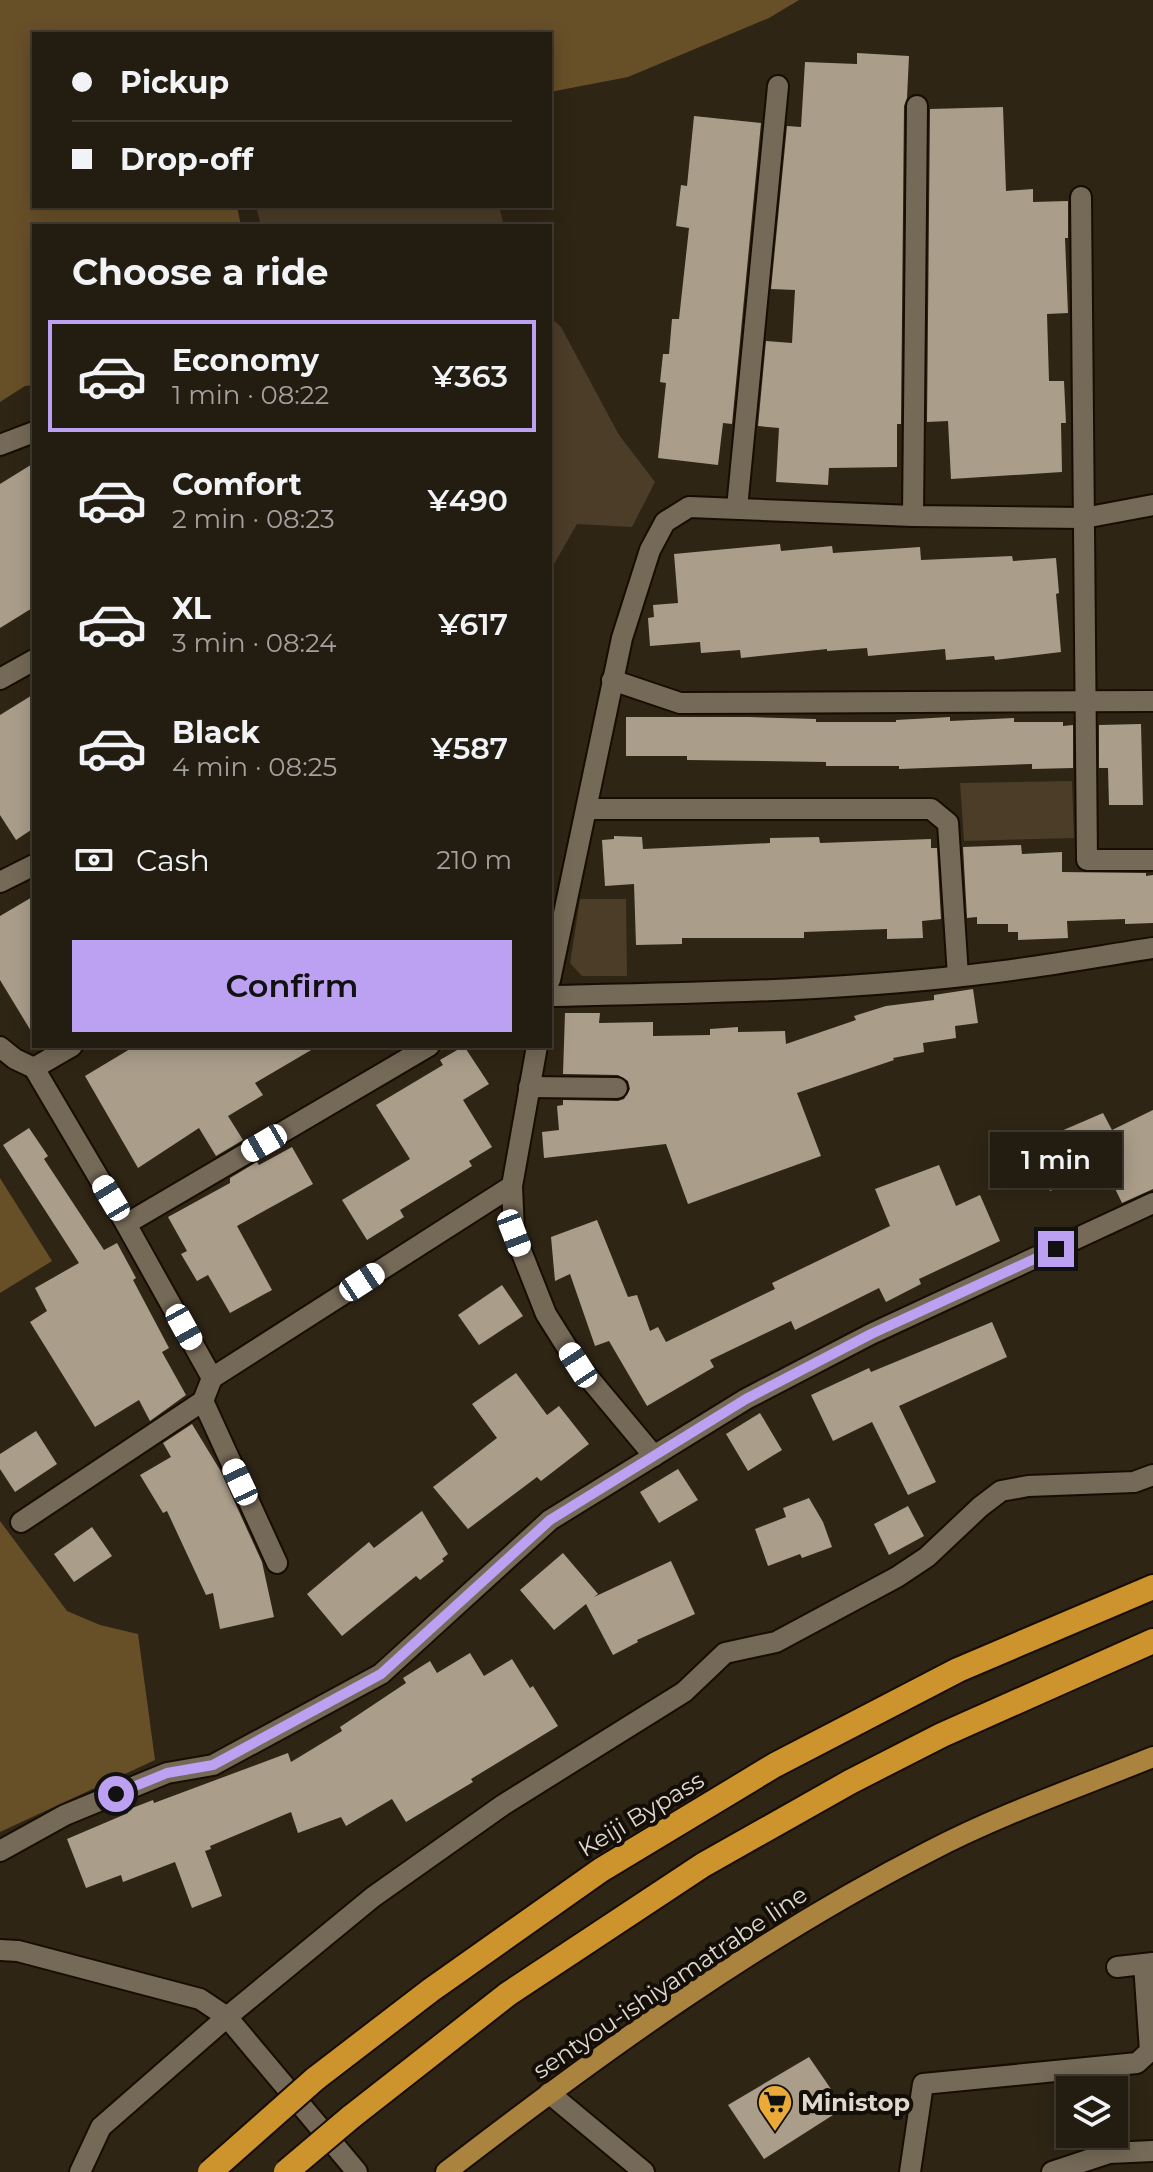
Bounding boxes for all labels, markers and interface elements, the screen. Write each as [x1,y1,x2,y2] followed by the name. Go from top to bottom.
[120,64,229,101] text: Pickup
[120,141,253,178] text: Drop-off
[72,250,329,294] text: Choose a ride
[76,340,148,412] icon: car
[172,342,319,379] text: Economy
[432,358,508,395] text: ¥363
[172,379,329,411] text: 1 min · 08:22
[76,464,148,536] icon: car
[172,466,302,503] text: Comfort
[427,482,508,519] text: ¥490
[172,503,335,535] text: 2 min · 08:23
[76,588,148,660] icon: car
[172,590,211,627] text: XL
[438,606,508,643] text: ¥617
[172,627,337,659] text: 3 min · 08:24
[76,712,148,784] icon: car
[172,714,260,751] text: Black
[431,730,508,767] text: ¥587
[172,751,337,783] text: 4 min · 08:25
[72,838,116,882] icon: cash
[136,842,210,879] text: Cash
[436,844,512,876] text: 210 m
[72,940,512,1032] button: Confirm
[237,1121,291,1165] car
[990,1133,1122,1189] callout: 1 min
[1021,1144,1091,1176] text: 1 min
[88,1171,134,1225] car
[494,1206,534,1260] car
[1038,1231,1074,1267] route end
[335,1259,389,1305] car
[162,1300,206,1354] car
[555,1338,601,1392] car
[219,1455,261,1509] car
[573,1765,709,1863] street label: Keiji Bypass
[98,1776,134,1812] route start
[527,1879,813,2085] street label: sentyou-ishiyamatrabe line
[1056,2076,1128,2148] map controls
[1056,2076,1128,2148] button: layers
[756,2083,794,2133] supermarket icon: Ministop
[801,2088,910,2117] place label: Ministop

